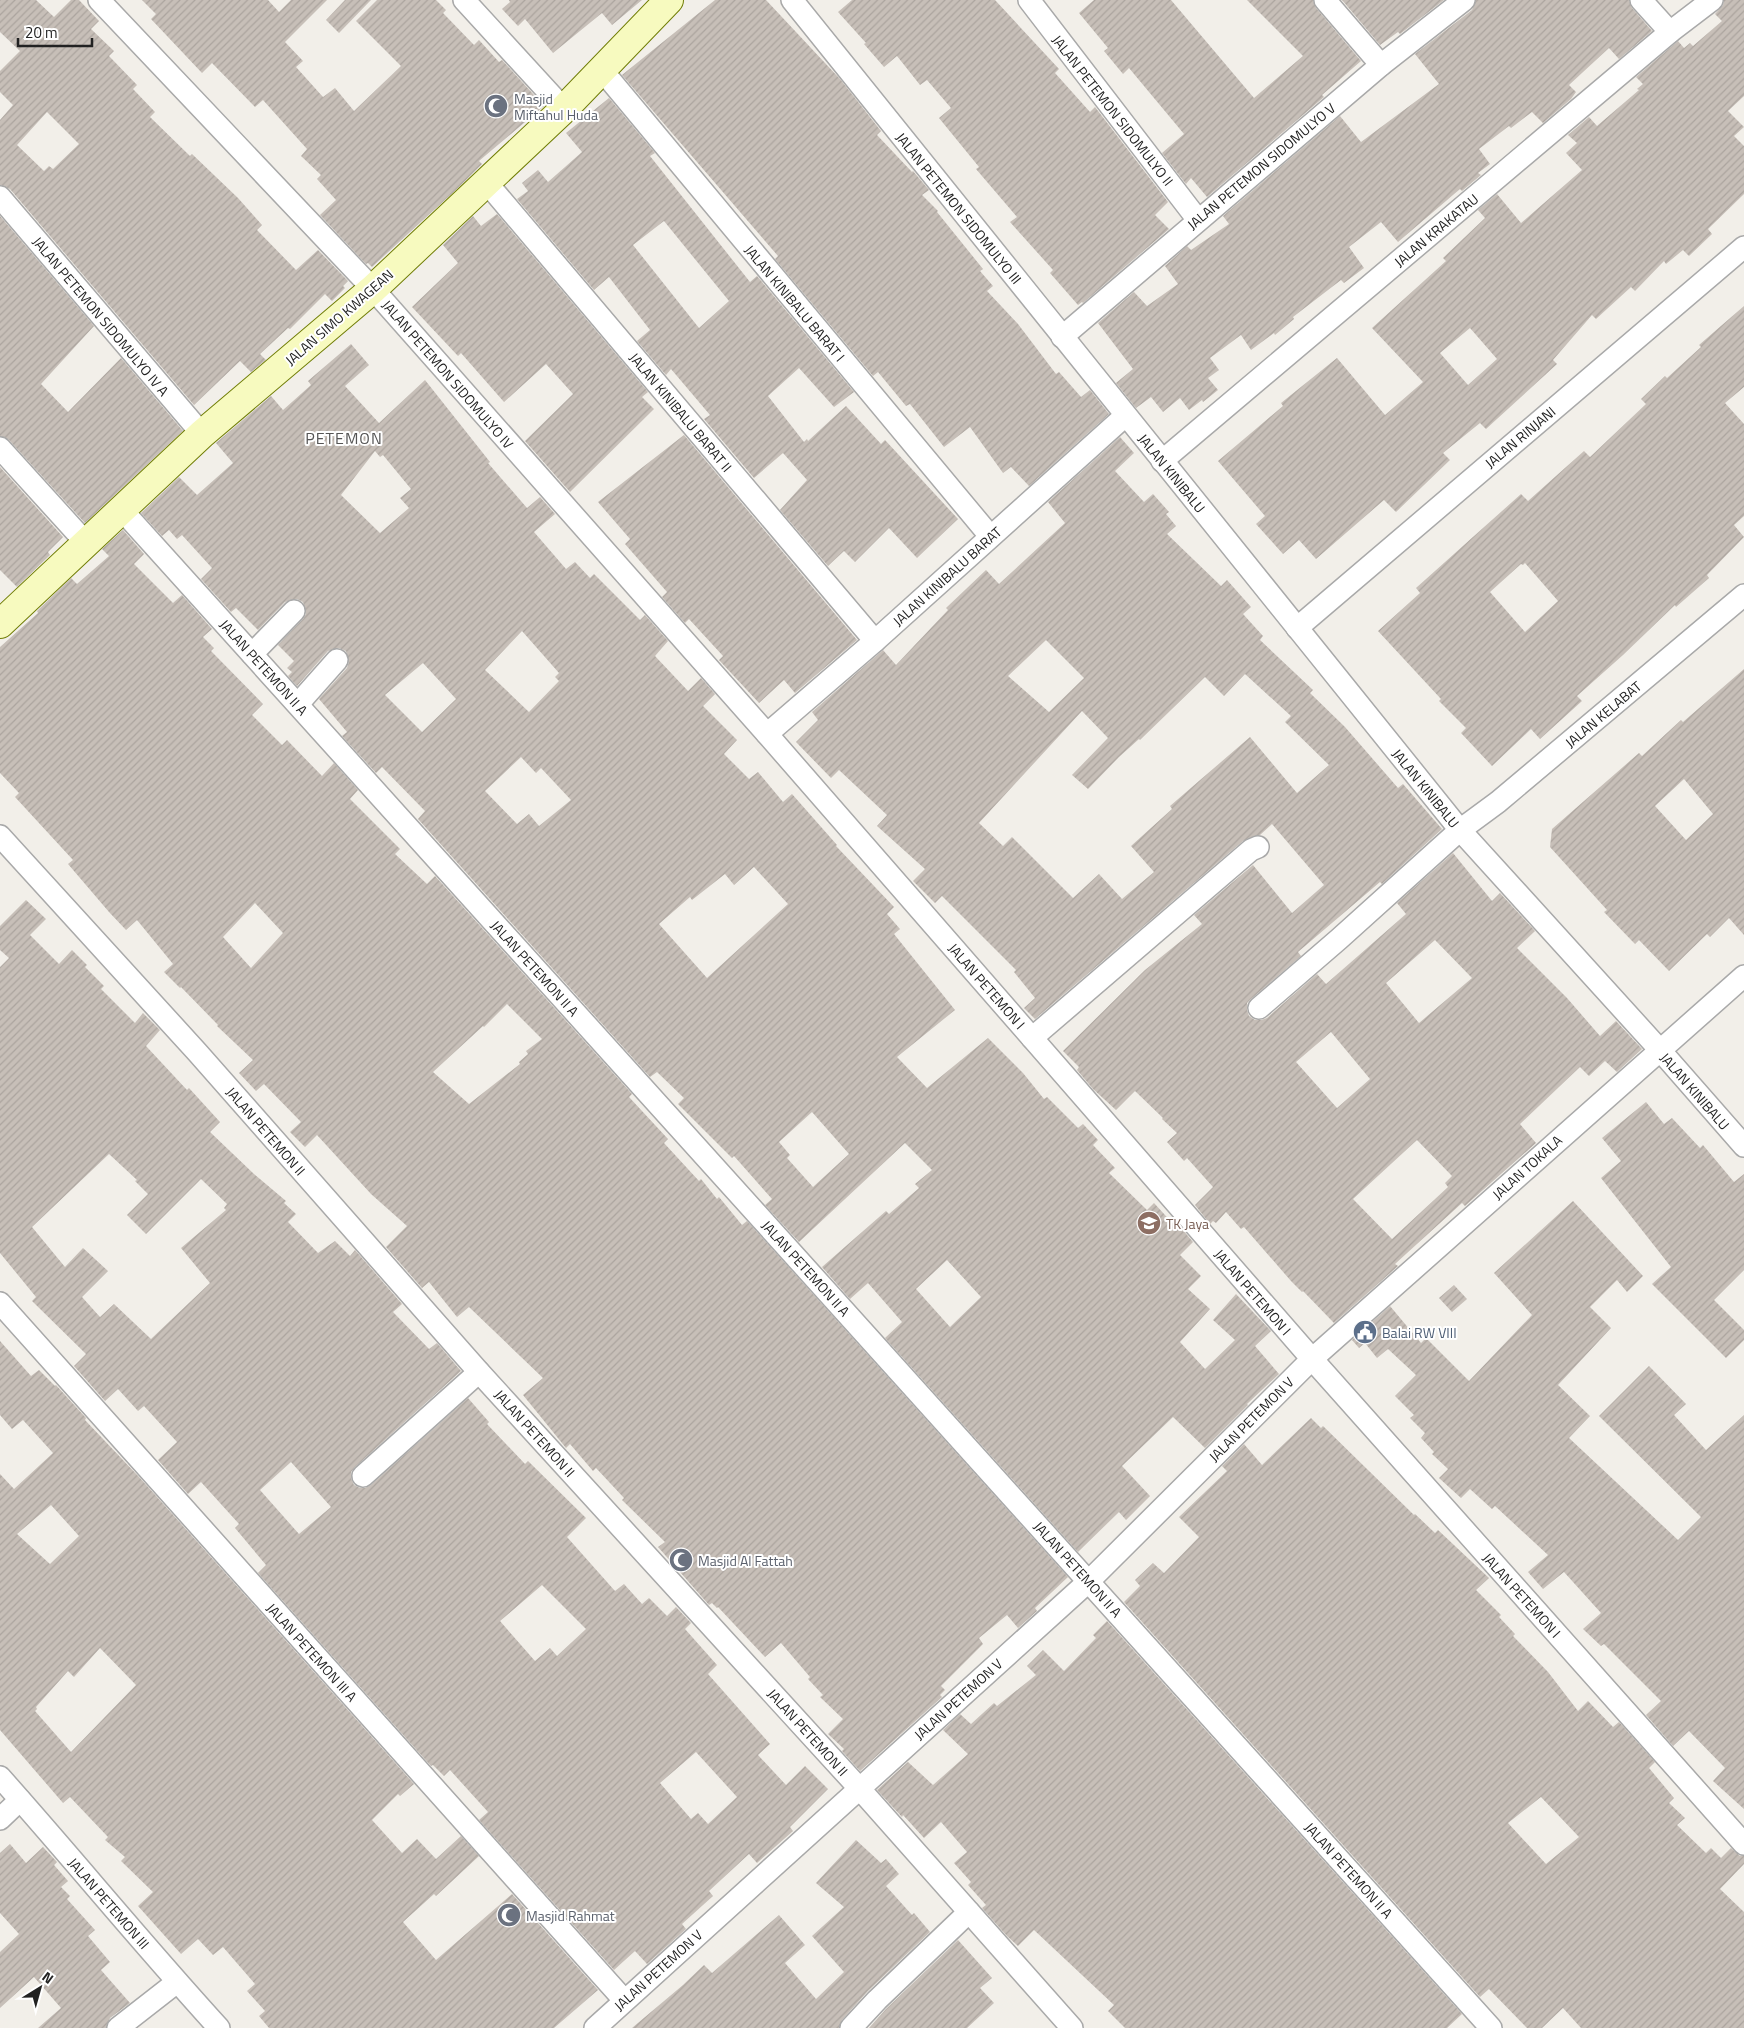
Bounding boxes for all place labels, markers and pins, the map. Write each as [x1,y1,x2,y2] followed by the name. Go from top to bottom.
[514,88,598,125] place label: Masjid Miftahul Huda
[483,93,509,119] mosque icon: Masjid Miftahul Huda
[1136,1210,1162,1236] school or university icon: TK Jaya
[1166,1213,1209,1234] place label: TK Jaya
[1352,1319,1378,1345] public building icon: Balai RW VIII
[1382,1322,1457,1343] place label: Balai RW VIII
[668,1547,694,1573] mosque icon: Masjid Al Fattah
[698,1550,793,1571] place label: Masjid Al Fattah
[496,1902,522,1928] mosque icon: Masjid Rahmat
[526,1905,615,1926] place label: Masjid Rahmat

